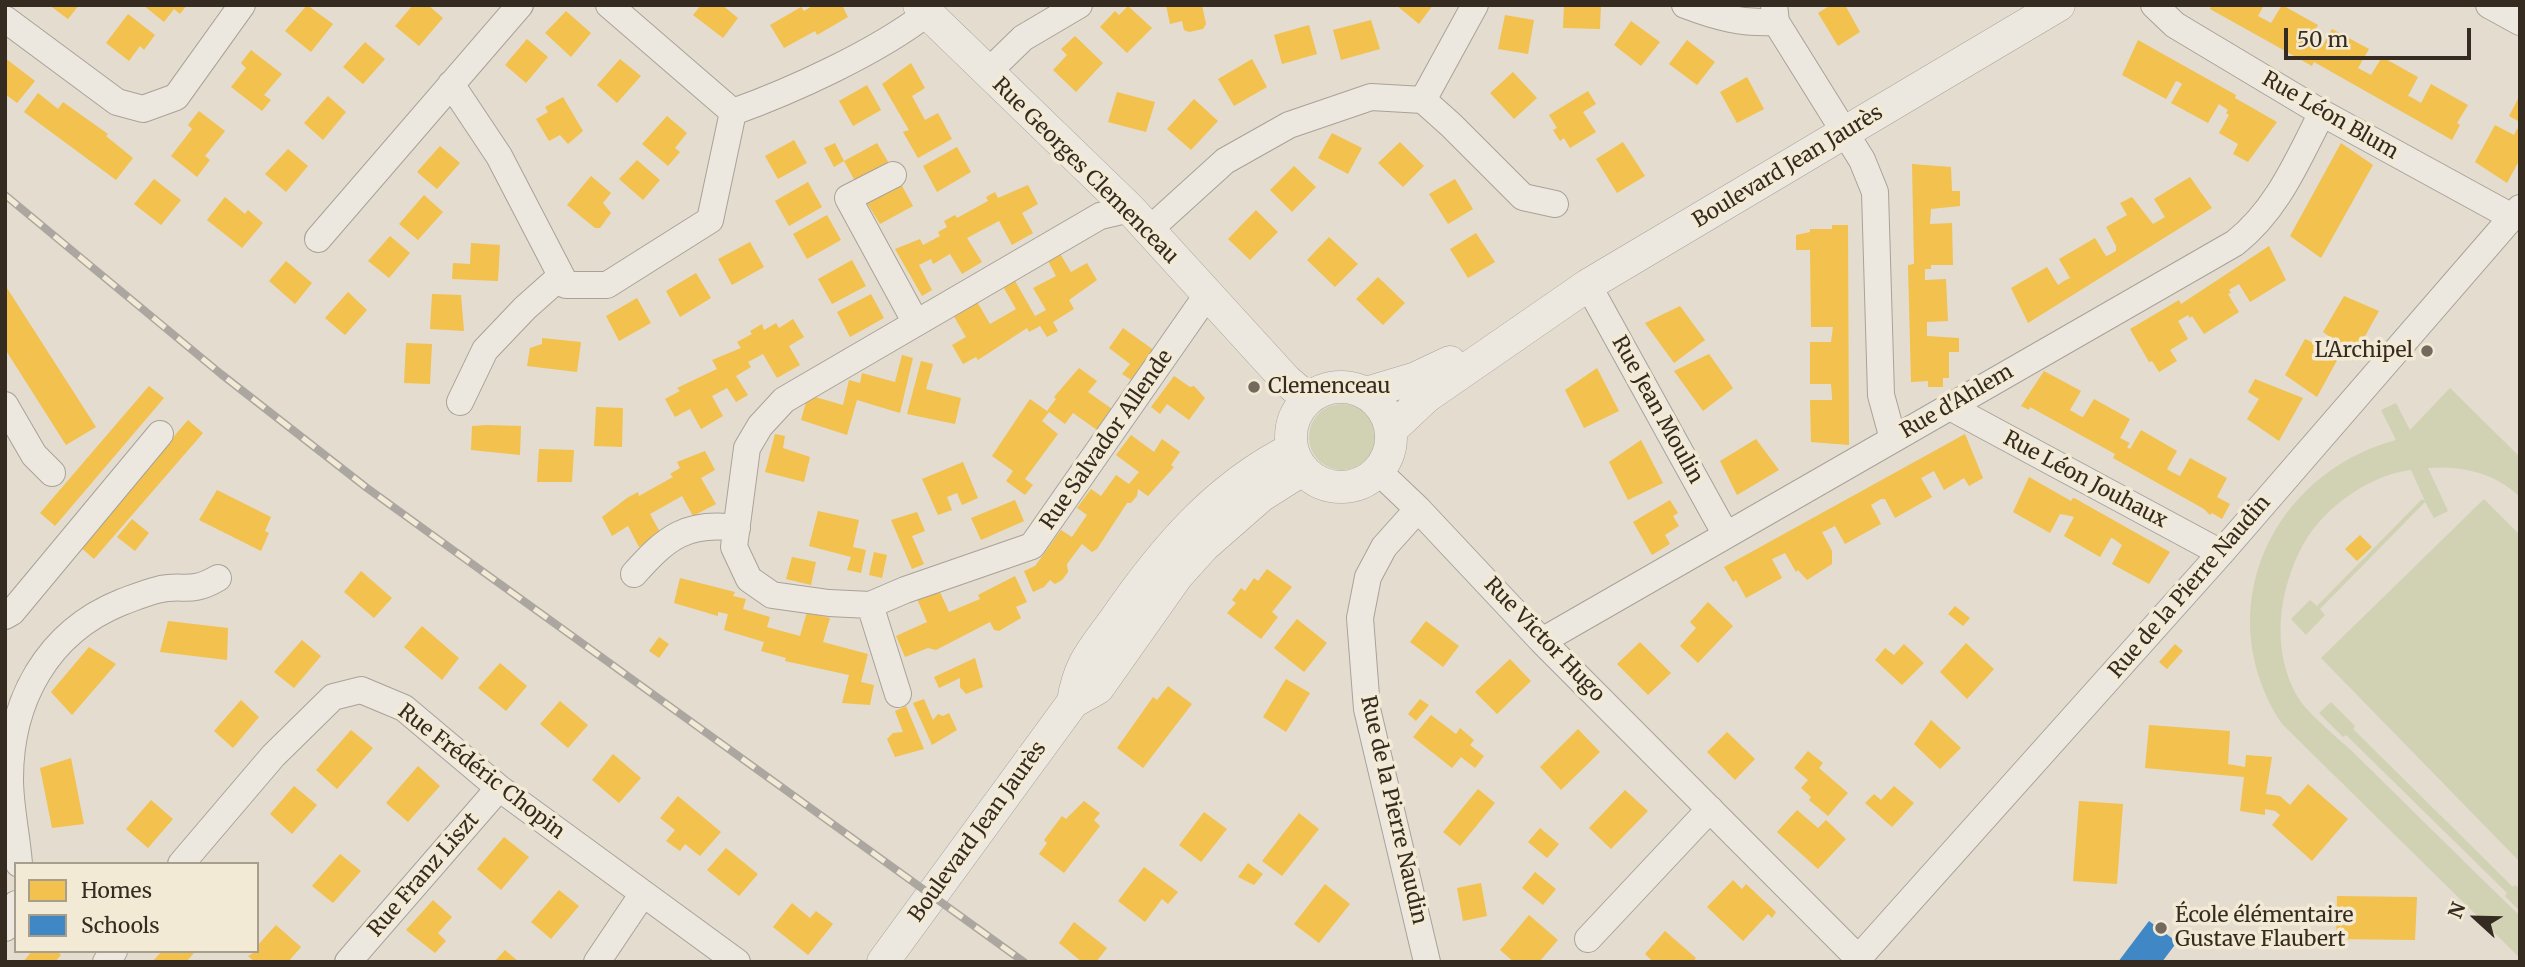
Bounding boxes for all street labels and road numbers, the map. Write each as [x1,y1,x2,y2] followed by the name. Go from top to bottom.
[2257,67,2403,165] street label: Rue Léon Blum
[987,73,1183,269] street label: Rue Georges Clemenceau
[1689,100,1887,234] street label: Boulevard Jean Jaurès
[1606,332,1708,488] street label: Rue Jean Moulin
[1036,345,1178,535] street label: Rue Salvador Allende
[1896,360,2018,444] street label: Rue d'Ahlem
[1999,426,2171,534] street label: Rue Léon Jouhaux
[2104,490,2276,684] street label: Rue de la Pierre Naudin
[1478,573,1610,707] street label: Rue Victor Hugo
[1354,693,1432,927] street label: Rue de la Pierre Naudin
[393,699,569,845] street label: Rue Frédéric Chopin
[904,737,1052,927] street label: Boulevard Jean Jaurès
[363,808,485,942] street label: Rue Franz Liszt

